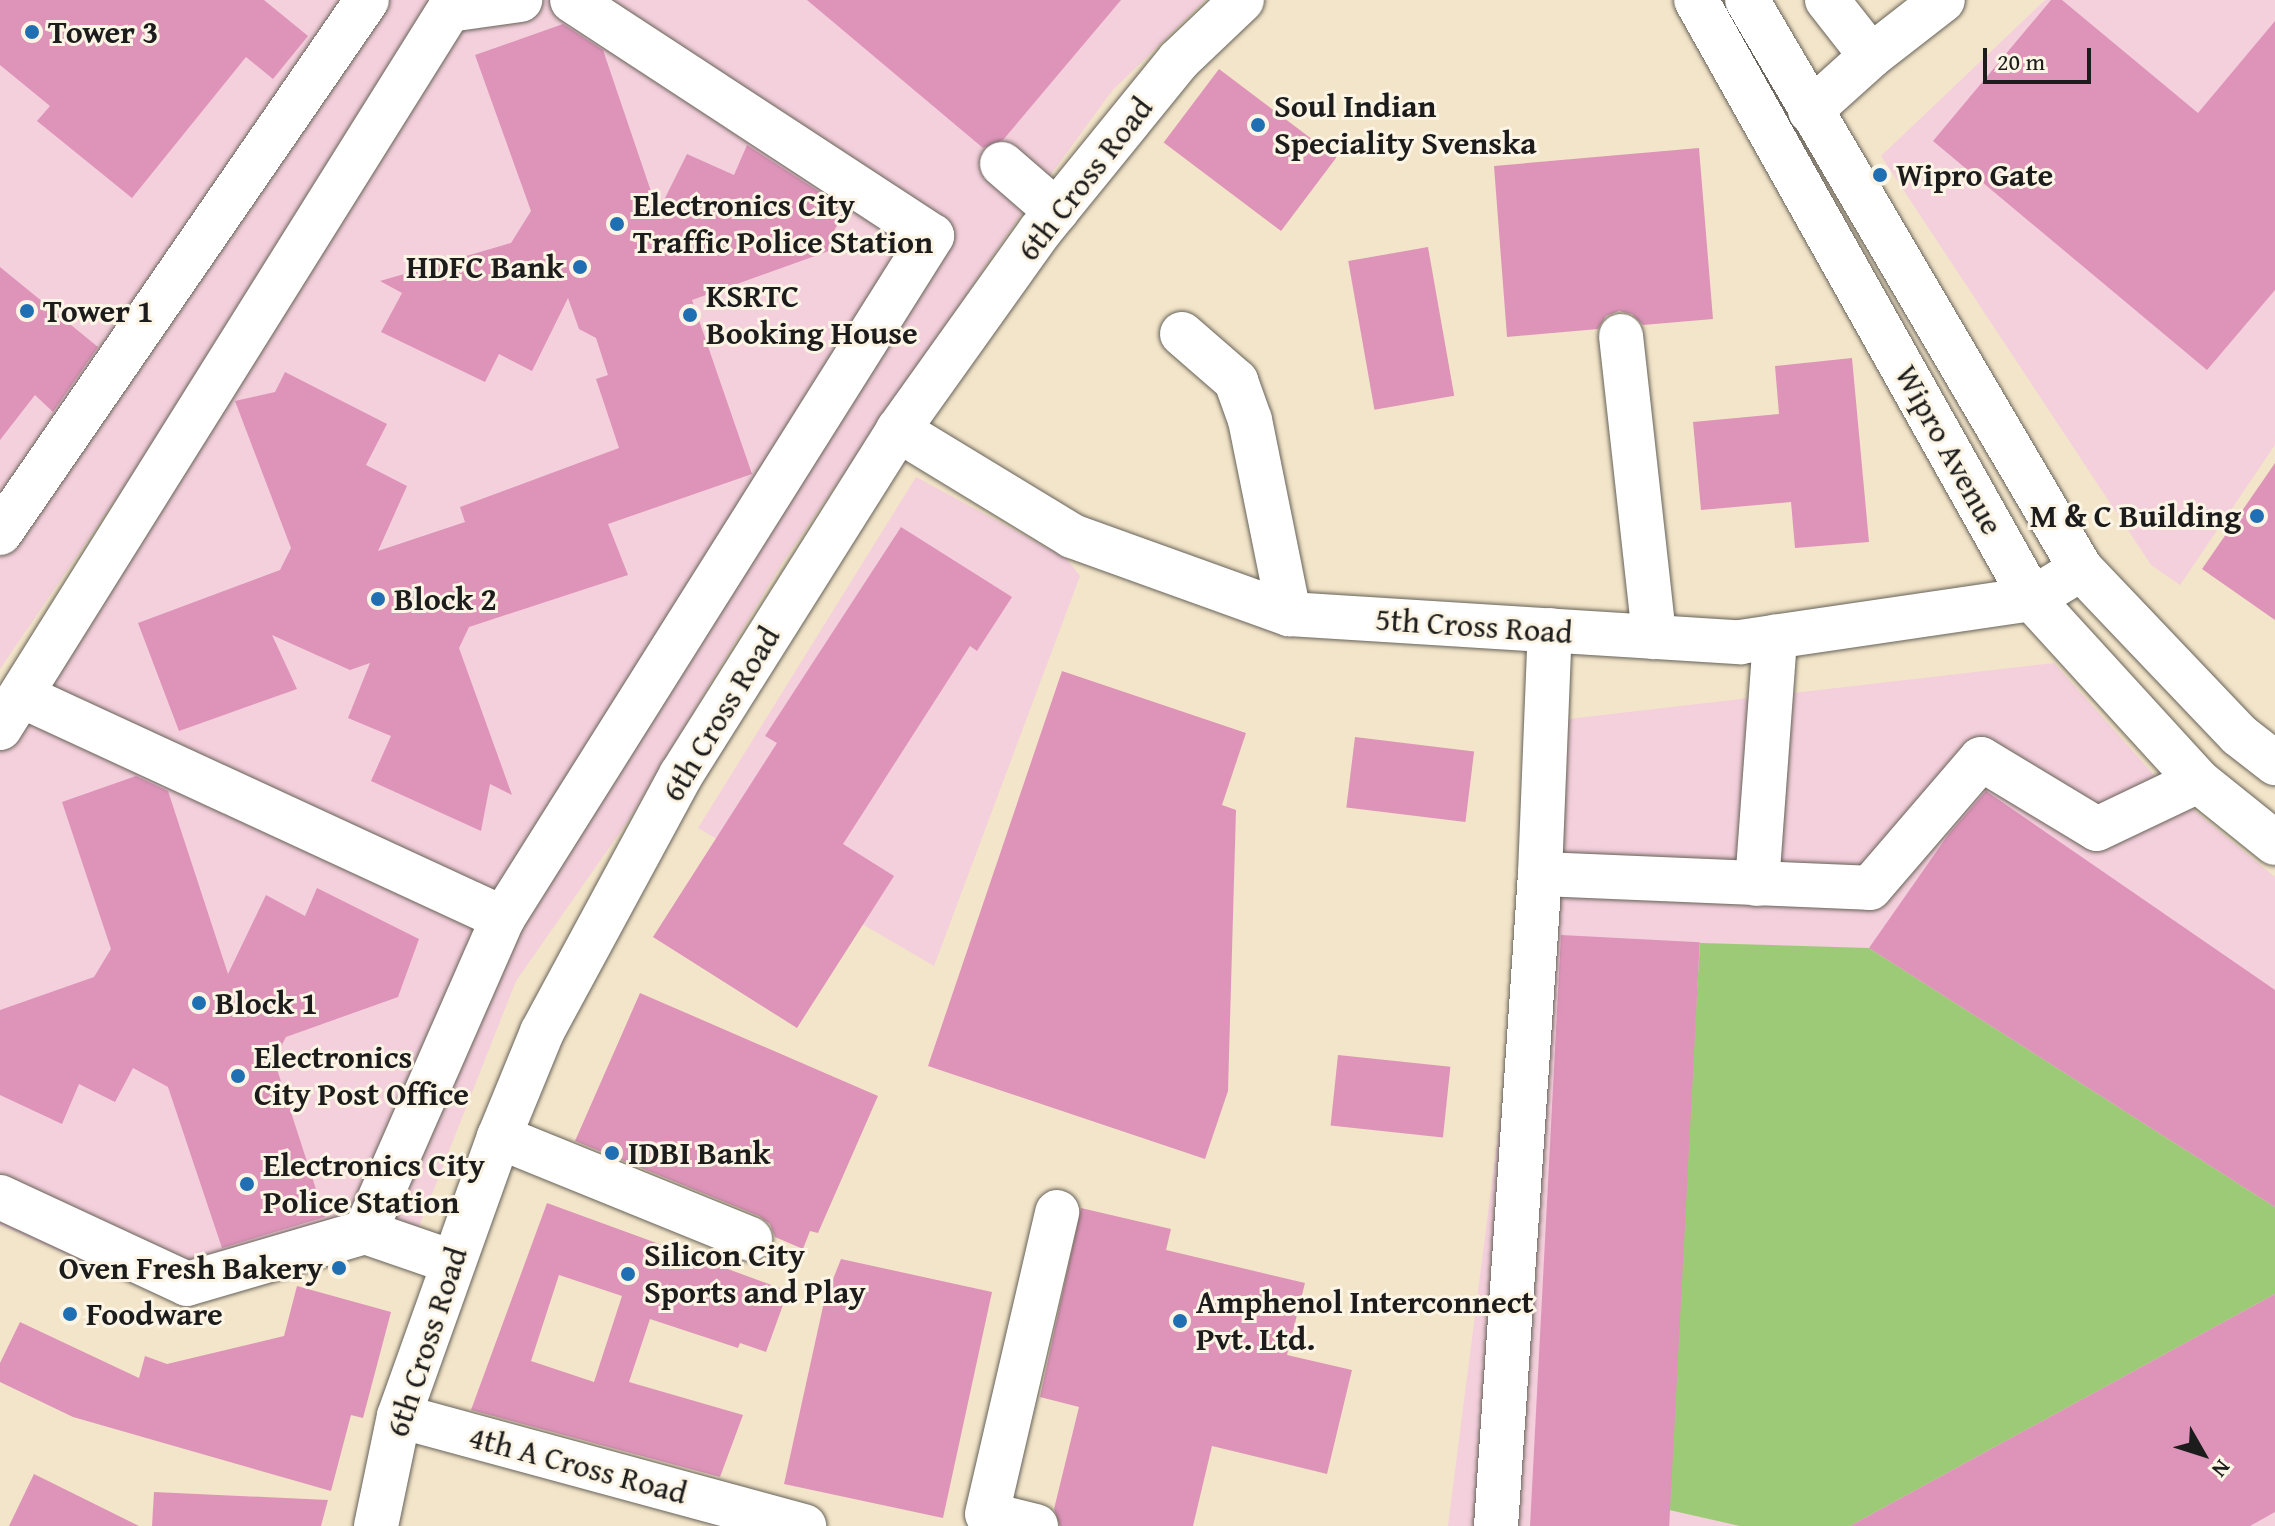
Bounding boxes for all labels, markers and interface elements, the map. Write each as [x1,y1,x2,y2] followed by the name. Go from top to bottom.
[48,13,159,51] place label: Tower 3
[23,23,41,41] marker: Tower 3
[1987,32,2095,82] scale bar
[1997,44,2045,79] text: 20 m
[1274,88,1537,163] place label: Soul Indian Speciality Svenska
[1009,89,1161,269] street label: 6th Cross Road
[1249,116,1267,134] marker: Soul Indian Speciality Svenska
[1896,156,2053,194] place label: Wipro Gate
[1871,166,1889,184] marker: Wipro Gate
[633,187,933,262] place label: Electronics City Traffic Police Station
[608,215,626,233] marker: Electronics City Traffic Police Station
[406,248,564,286] place label: HDFC Bank
[571,258,589,276] marker: HDFC Bank
[706,278,918,353] place label: KSRTC Booking House
[43,292,154,330] place label: Tower 1
[18,302,36,320] marker: Tower 1
[681,306,699,324] marker: KSRTC Booking House
[1887,359,2011,541] street label: Wipro Avenue
[2030,497,2241,535] place label: M & C Building
[2248,507,2266,525] marker: M & C Building
[394,580,497,618] place label: Block 2
[369,590,387,608] marker: Block 2
[1374,600,1574,652] street label: 5th Cross Road
[654,619,788,809] street label: 6th Cross Road
[215,984,318,1022] place label: Block 1
[190,994,208,1012] marker: Block 1
[254,1039,469,1114] place label: Electronics City Post Office
[229,1067,247,1085] marker: Electronics City Post Office
[628,1134,771,1172] place label: IDBI Bank
[603,1144,621,1162] marker: IDBI Bank
[263,1147,485,1222] place label: Electronics City Police Station
[238,1175,256,1193] marker: Electronics City Police Station
[644,1237,866,1312] place label: Silicon City Sports and Play
[378,1242,476,1442] street label: 6th Cross Road
[59,1249,323,1287] place label: Oven Fresh Bakery
[330,1259,348,1277] marker: Oven Fresh Bakery
[619,1265,637,1283] marker: Silicon City Sports and Play
[1196,1284,1534,1359] place label: Amphenol Interconnect Pvt. Ltd.
[86,1295,223,1333] place label: Foodware
[61,1305,79,1323] marker: Foodware
[1171,1312,1189,1330] marker: Amphenol Interconnect Pvt. Ltd.
[2163,1414,2243,1494] north arrow
[465,1417,691,1513] street label: 4th A Cross Road
[2205,1453,2239,1485] text: N

